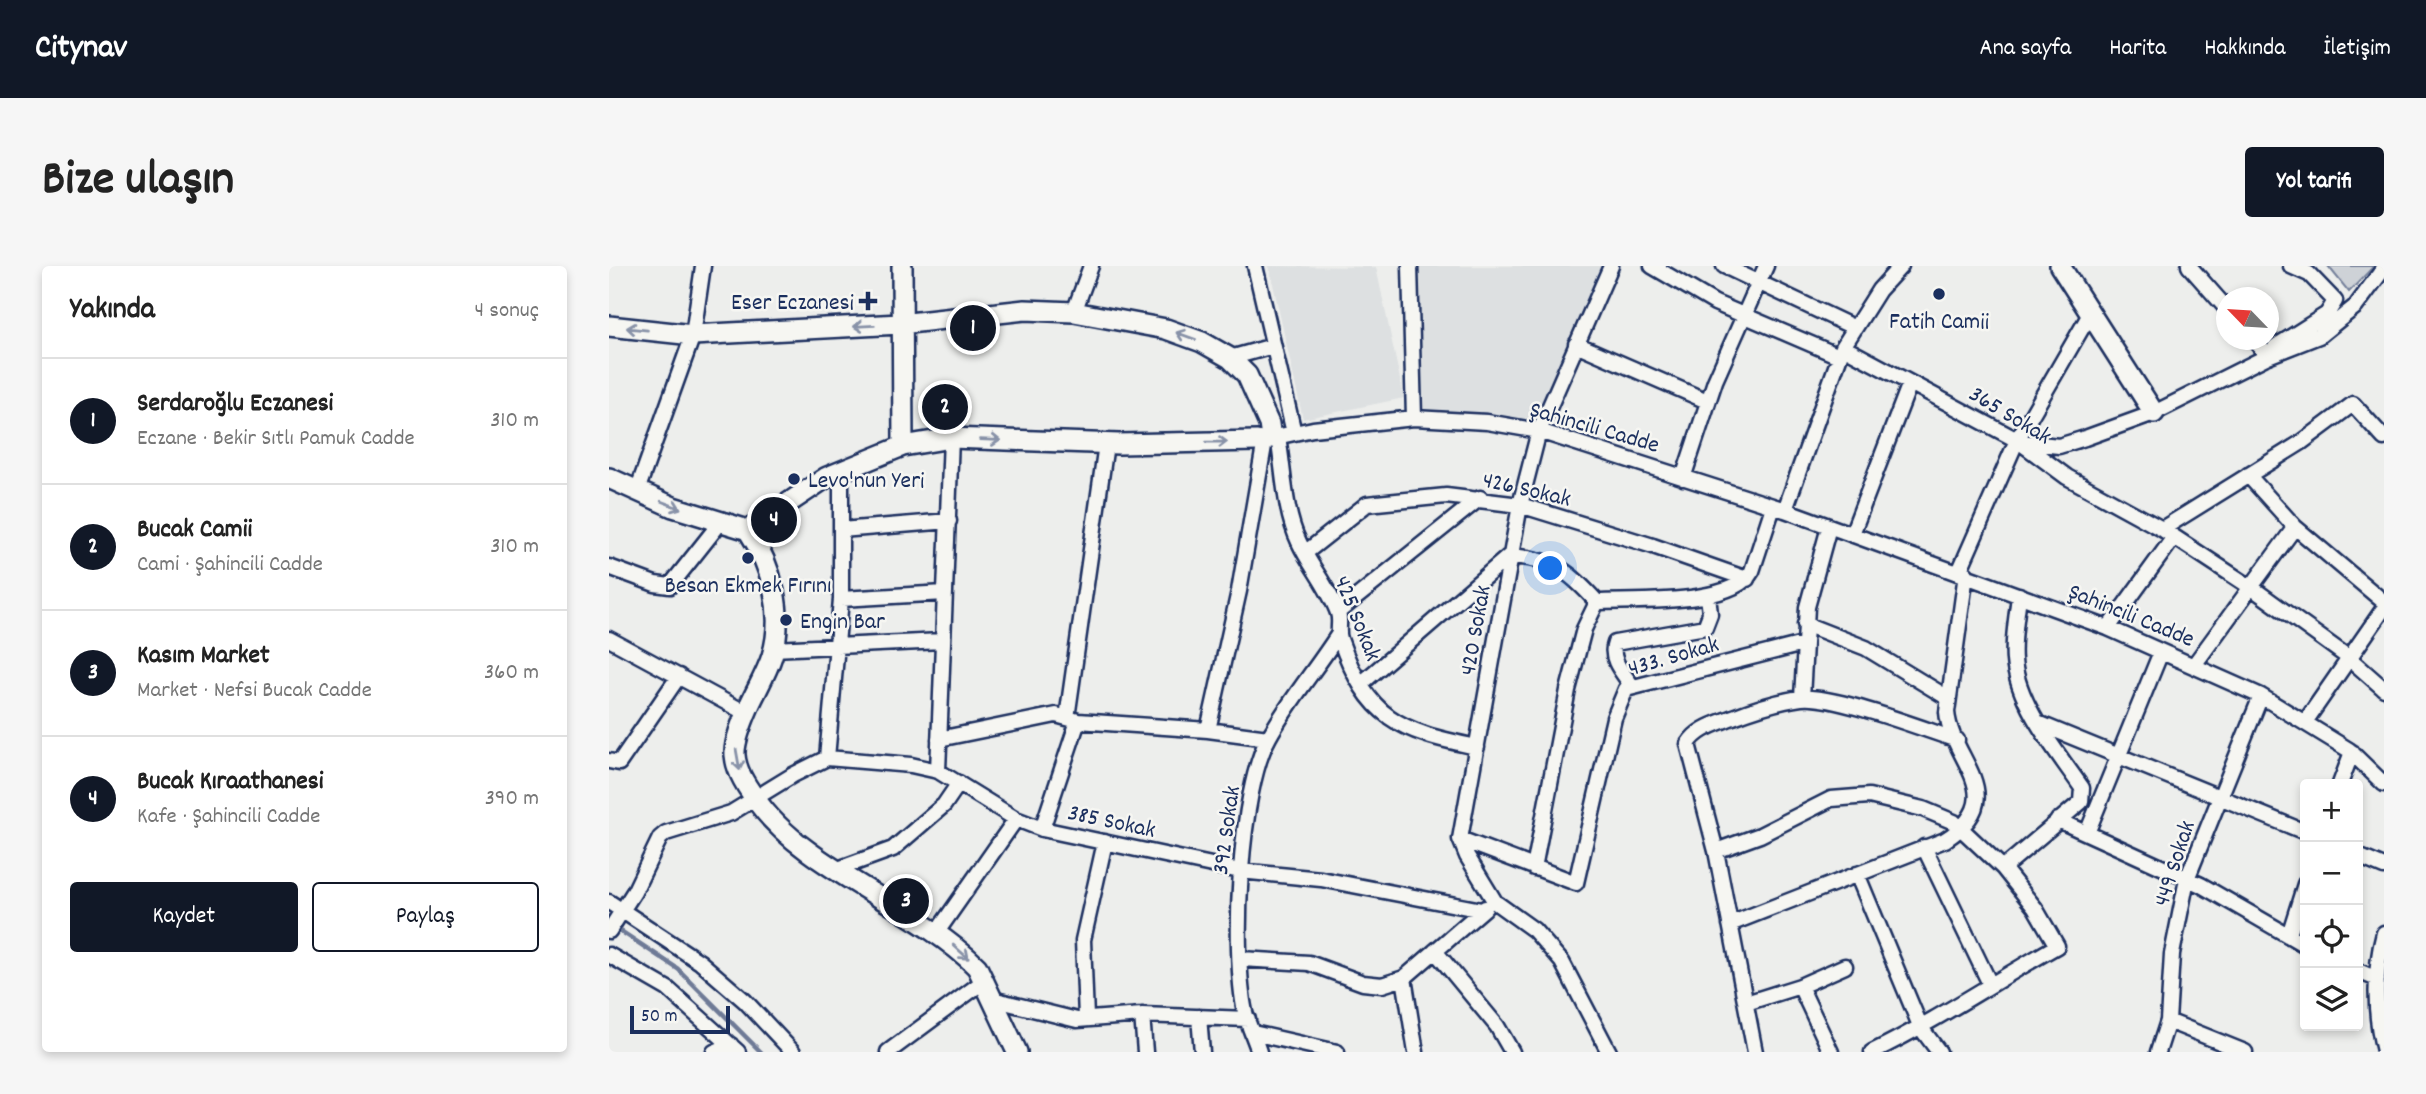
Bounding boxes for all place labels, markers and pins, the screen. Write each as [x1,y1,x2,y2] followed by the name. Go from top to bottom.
[1931,286,1947,302] marker: Fatih Camii
[731,287,854,321] place label: Eser Eczanesi
[860,293,876,309] marker: Eser Eczanesi
[950,302,996,354] pin: 1
[1889,306,1989,340] place label: Fatih Camii
[922,381,968,433] pin: 2
[808,465,924,499] place label: Levo'nun Yeri
[786,471,802,487] marker: Levo'nun Yeri
[751,494,797,546] pin: 4
[740,550,756,566] marker: Besan Ekmek Fırını
[665,570,831,604] place label: Besan Ekmek Fırını
[800,606,885,640] place label: Engin Bar
[778,612,794,628] marker: Engin Bar
[883,875,929,927] pin: 3

